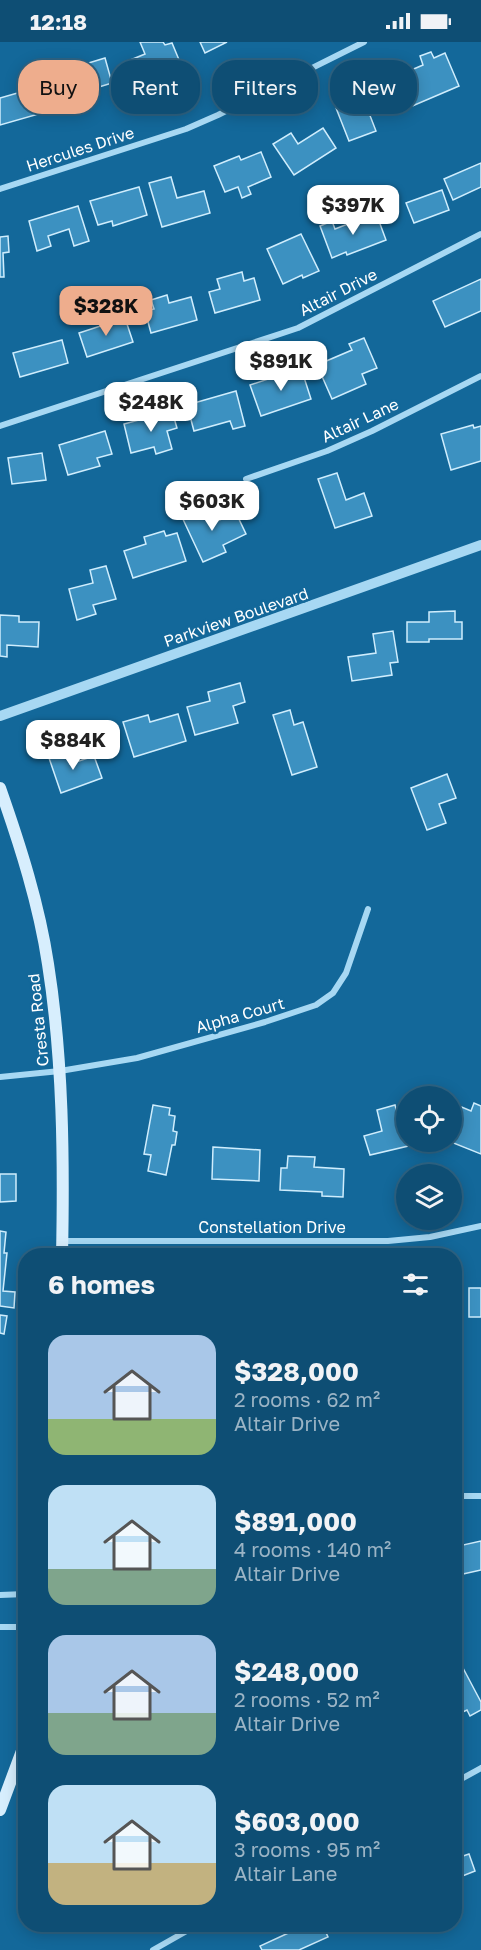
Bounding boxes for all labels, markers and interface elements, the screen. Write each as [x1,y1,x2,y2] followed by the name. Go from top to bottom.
[30,8,87,35] text: 12:18
[18,60,99,114] chip: Buy
[111,60,200,114] chip: Rent
[212,60,318,114] chip: Filters
[330,60,417,114] chip: New
[24,122,136,176] street label: Hercules Drive
[311,185,395,236] pin: $397K
[321,192,385,216] text: $397K
[296,264,380,320] street label: Altair Drive
[64,286,148,337] pin: $328K
[73,293,139,317] text: $328K
[239,341,323,392] pin: $891K
[249,348,313,372] text: $891K
[109,382,193,433] pin: $248K
[118,389,184,413] text: $248K
[318,393,402,447] street label: Altair Lane
[170,481,254,532] pin: $603K
[179,488,245,512] text: $603K
[161,583,311,651] street label: Parkview Boulevard
[31,720,115,771] pin: $884K
[40,727,106,751] text: $884K
[23,973,53,1067] street label: Cresta Road
[193,993,287,1037] street label: Alpha Court
[396,1086,462,1230] map controls
[396,1086,462,1152] button: locate
[396,1164,462,1230] button: layers
[198,1217,346,1237] street label: Constellation Drive
[399,1268,432,1301] icon: filters
[48,1269,155,1300] text: 6 homes
[234,1356,359,1387] text: $328,000
[96,1359,168,1431] icon: home
[234,1387,380,1411] text: 2 rooms · 62 m²
[234,1411,340,1435] text: Altair Drive
[234,1506,357,1537] text: $891,000
[96,1509,168,1581] icon: home
[234,1537,391,1561] text: 4 rooms · 140 m²
[234,1561,340,1585] text: Altair Drive
[234,1656,359,1687] text: $248,000
[96,1659,168,1731] icon: home
[234,1687,380,1711] text: 2 rooms · 52 m²
[234,1711,340,1735] text: Altair Drive
[234,1806,360,1837] text: $603,000
[96,1809,168,1881] icon: home
[234,1837,380,1861] text: 3 rooms · 95 m²
[234,1861,337,1885] text: Altair Lane

